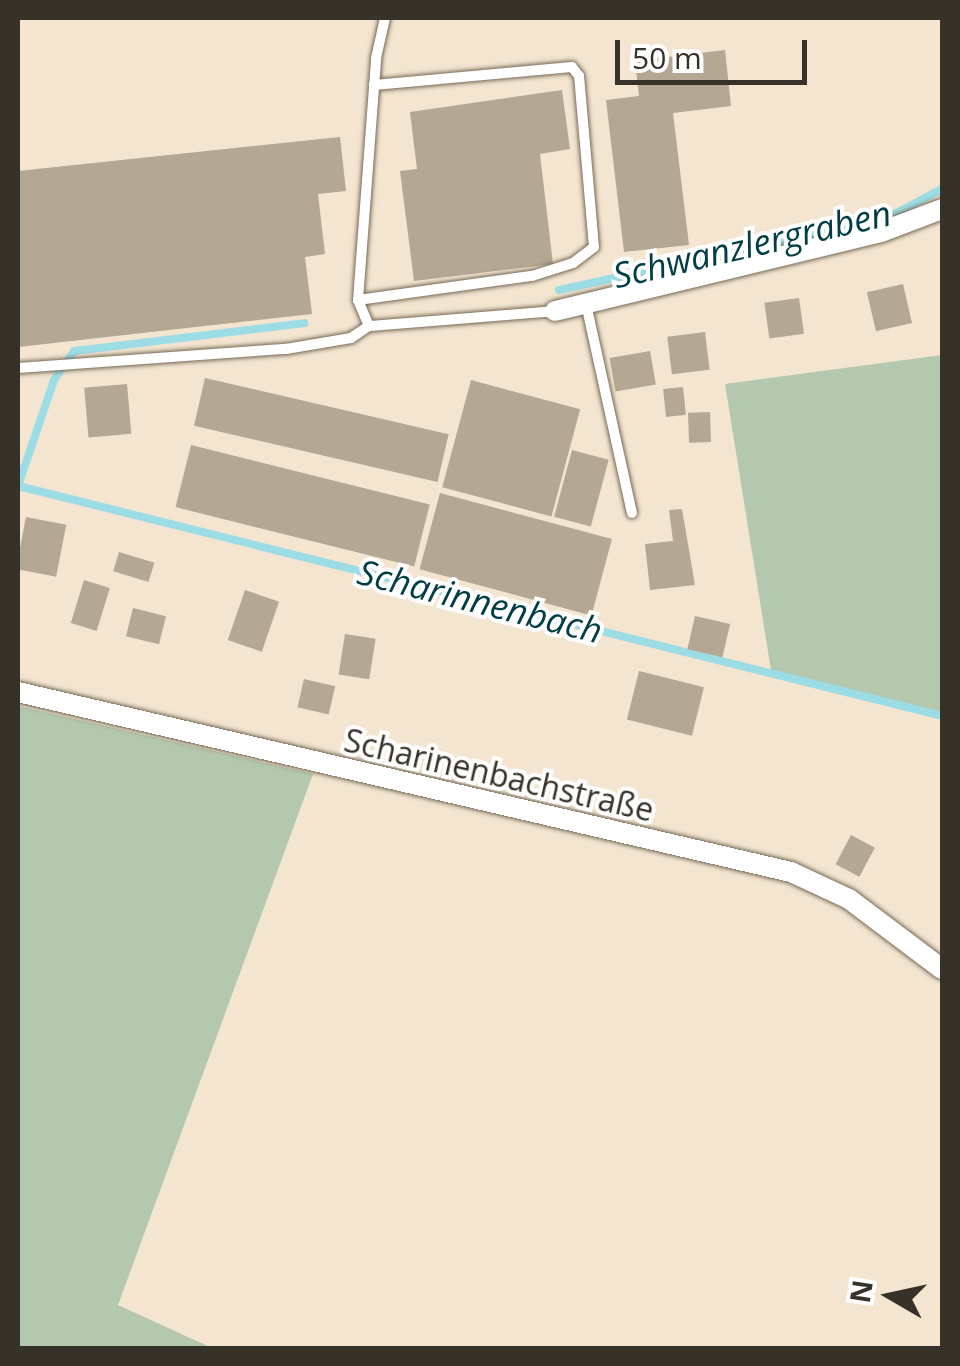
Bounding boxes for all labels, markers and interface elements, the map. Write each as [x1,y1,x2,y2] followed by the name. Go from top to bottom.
[620,20,812,82] scale bar
[632,37,702,78] text: 50 m
[609,192,895,296] water label: Schwanzlergraben
[354,550,606,652] water label: Scharinnenbach
[341,721,657,829] street label: Scharinenbachstraße
[840,1246,940,1346] north arrow
[840,1277,881,1306] text: N

